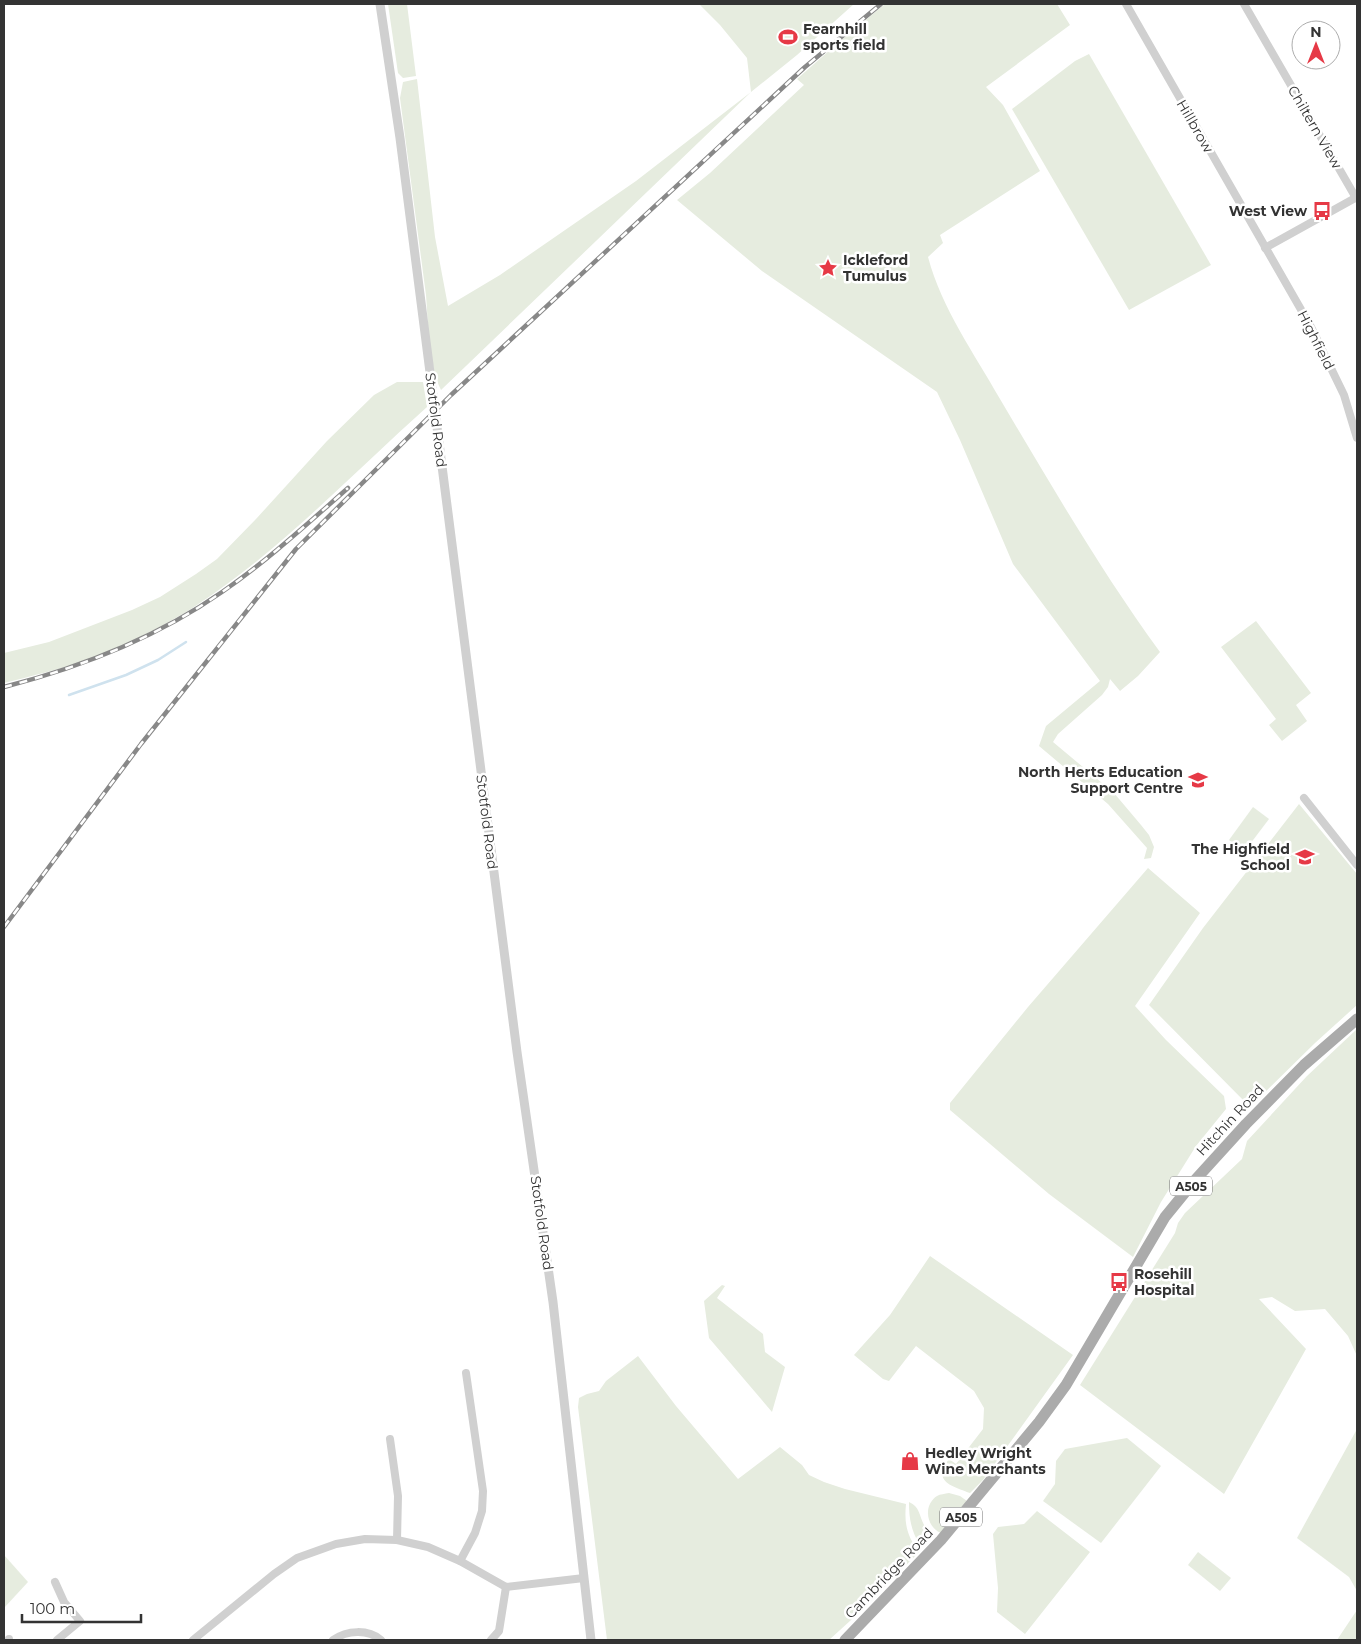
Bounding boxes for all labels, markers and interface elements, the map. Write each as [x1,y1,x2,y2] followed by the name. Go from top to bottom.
[803,20,885,54] place label: Fearnhill sports field
[1291,20,1341,70] north arrow
[1310,23,1322,41] text: N
[777,26,799,48] sports icon: Fearnhill sports field
[1284,82,1346,172] street label: Chiltern View
[1173,96,1218,156] street label: Hillbrow
[1311,200,1333,222] bus stop icon: West View
[1229,202,1308,220] place label: West View
[843,251,908,285] place label: Ickleford Tumulus
[817,257,839,279] place icon: Ickleford Tumulus
[1293,307,1339,373] street label: Highfield
[421,372,451,468] street label: Stotfold Road
[1018,763,1183,797] place label: North Herts Education Support Centre
[1187,769,1209,791] school or university icon: North Herts Education Support Centre
[472,774,502,870] street label: Stotfold Road
[1191,840,1290,874] place label: The Highfield School
[1294,846,1316,868] school or university icon: The Highfield School
[1192,1081,1268,1159] street label: Hitchin Road
[526,1175,558,1271] street label: Stotfold Road
[1170,1176,1212,1196] road number: A505
[1134,1265,1194,1299] place label: Rosehill Hospital
[1108,1271,1130,1293] bus stop icon: Rosehill Hospital
[925,1444,1046,1478] place label: Hedley Wright Wine Merchants
[899,1450,921,1472] shop icon: Hedley Wright Wine Merchants
[940,1508,982,1526] road number: A505
[841,1524,937,1622] street label: Cambridge Road
[22,1592,141,1624] scale bar
[30,1599,75,1618] text: 100 m

